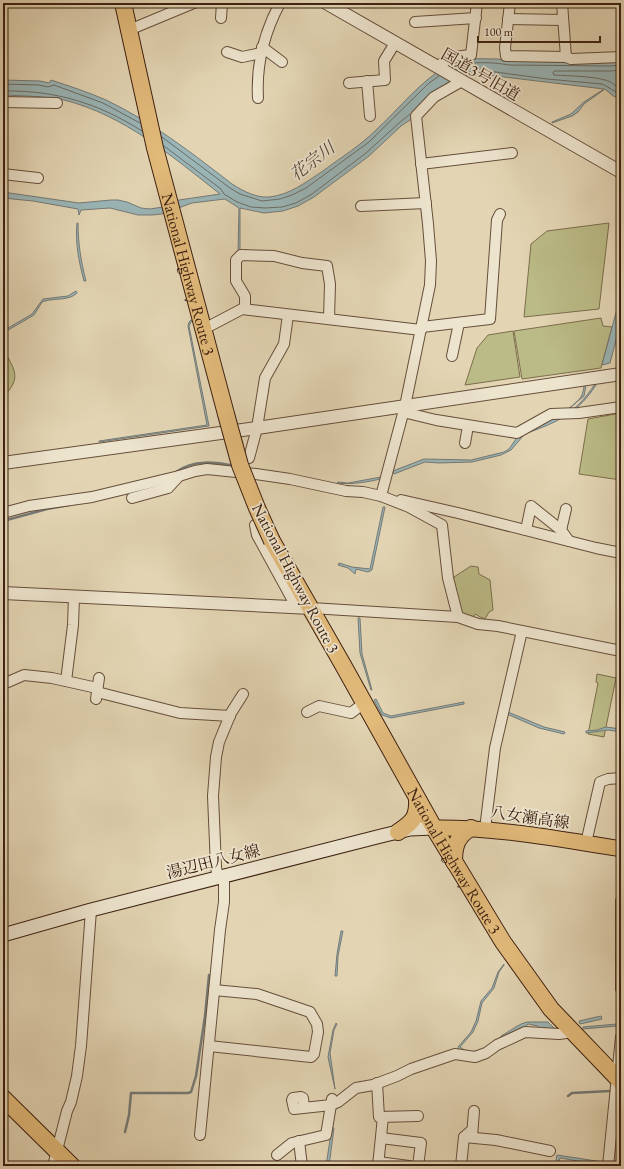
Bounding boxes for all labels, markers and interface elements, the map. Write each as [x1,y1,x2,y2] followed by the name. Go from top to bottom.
[478,18,600,44] scale bar
[484,24,514,40] text: 100 m
[438,43,524,105] street label: 国道3号旧道
[285,135,340,185] water label: 花宗川
[157,191,220,358] street label: National Highway Route 3
[247,500,344,657] street label: National Highway Route 3
[403,784,506,938] street label: National Highway Route 3
[489,802,571,833] street label: 八女瀬高線
[164,840,262,883] street label: 湯辺田八女線

